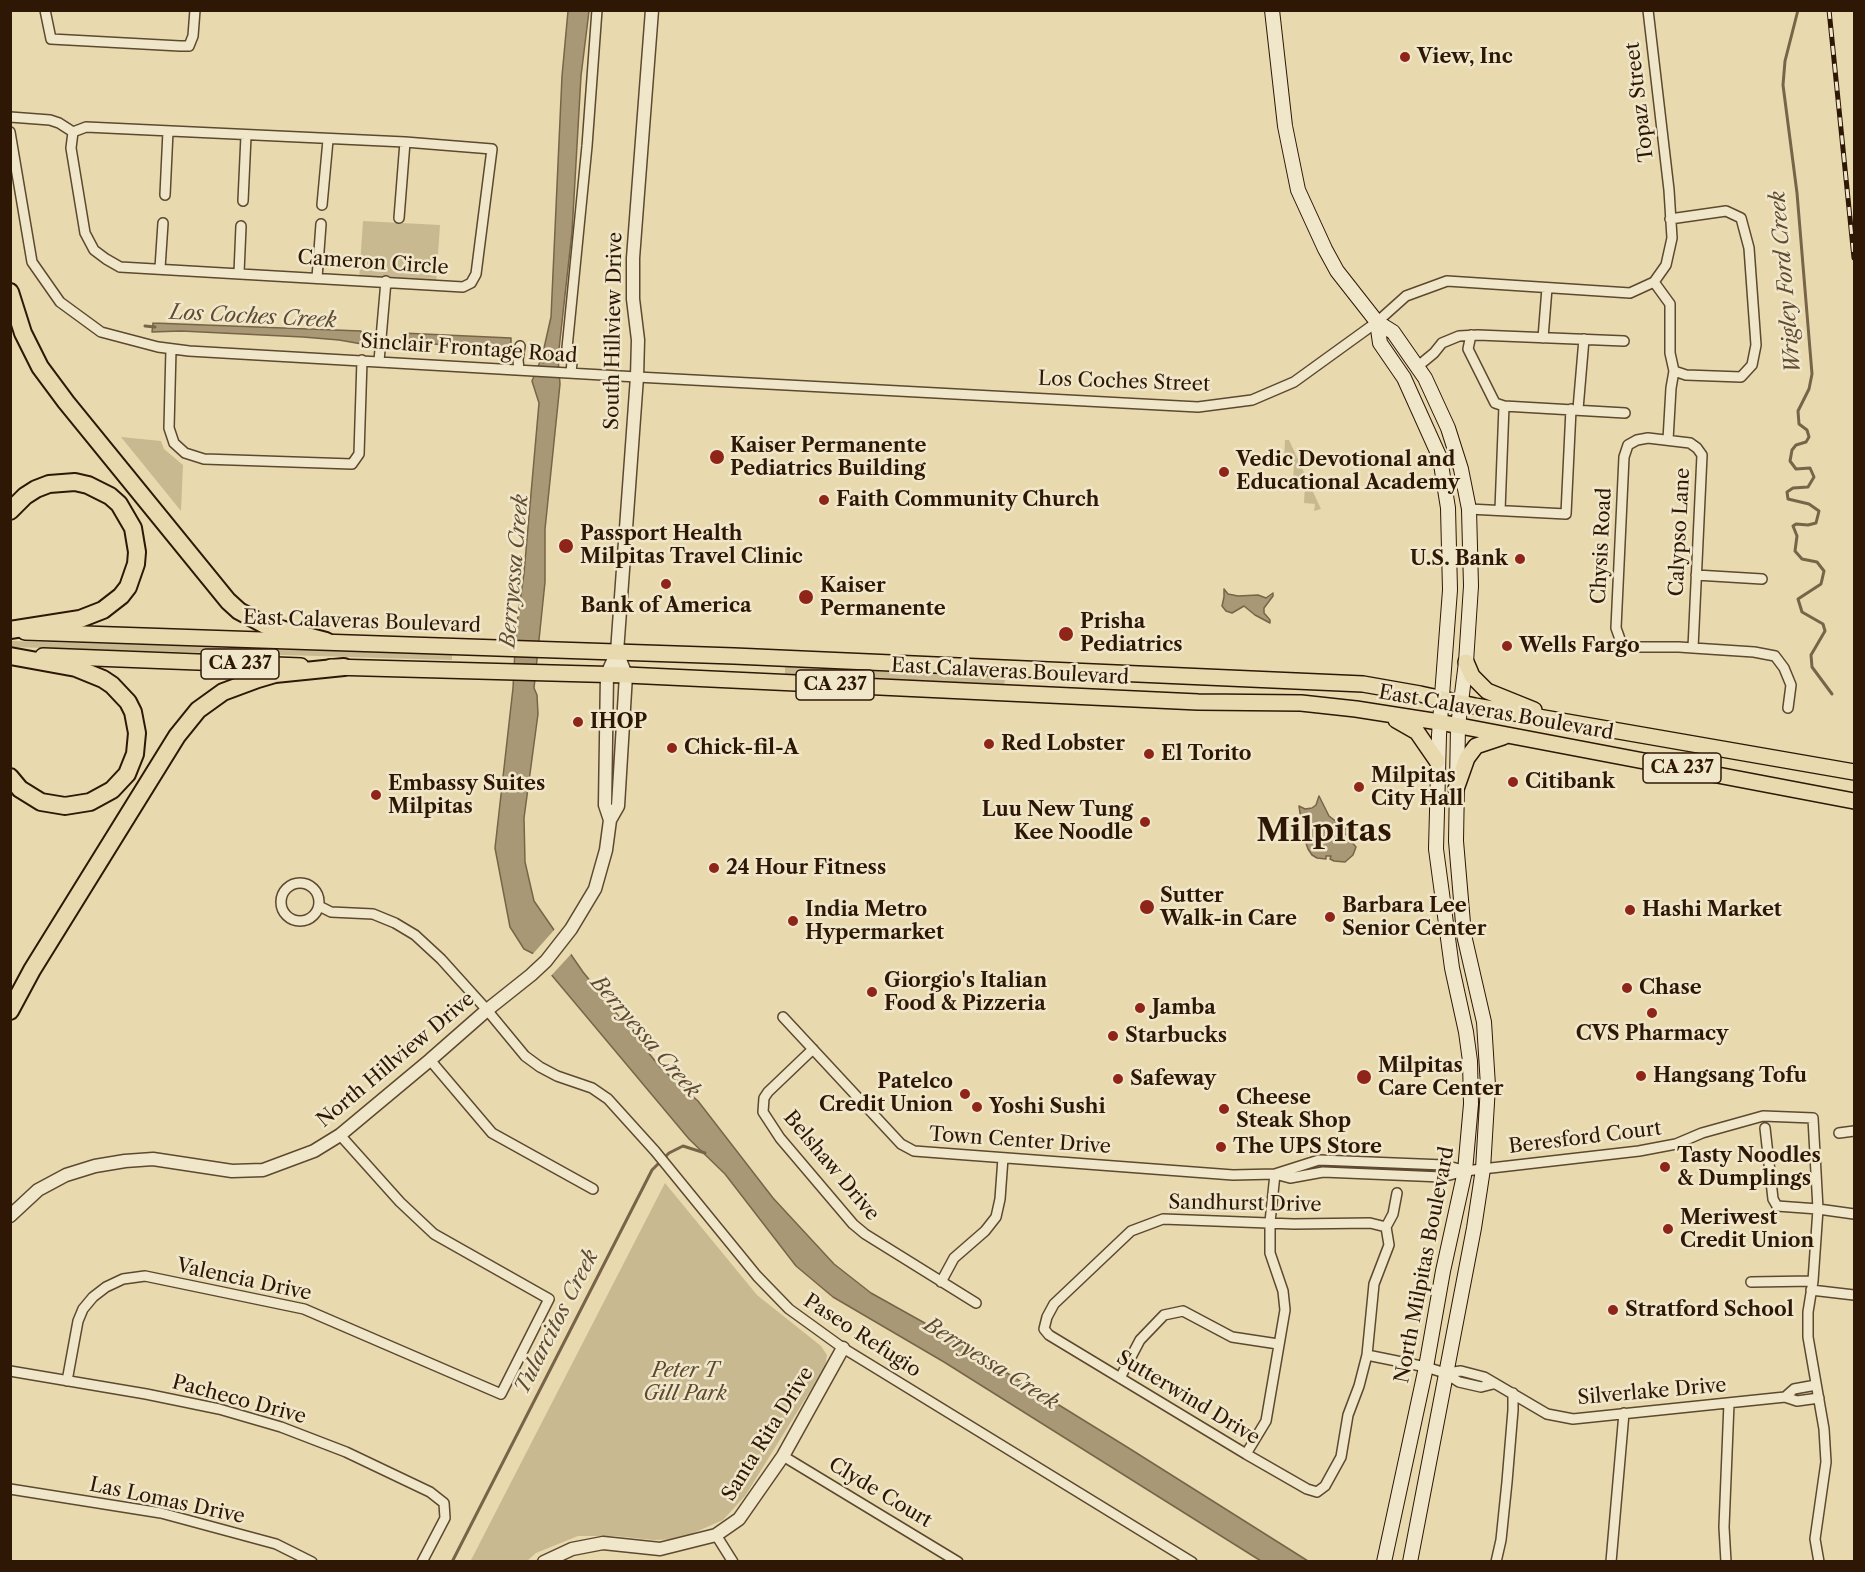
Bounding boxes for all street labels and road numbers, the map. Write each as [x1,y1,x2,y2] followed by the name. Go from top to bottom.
[1621,41,1659,163] street label: Topaz Street
[600,232,628,430] street label: South Hillview Drive
[297,246,449,280] street label: Cameron Circle
[360,329,578,369] street label: Sinclair Frontage Road
[1038,367,1210,397] street label: Los Coches Street
[1665,467,1695,597] street label: Calypso Lane
[1587,487,1617,605] street label: Chysis Road
[243,606,481,638] street label: East Calaveras Boulevard
[201,649,279,679] road number: CA 237
[890,654,1130,690] street label: East Calaveras Boulevard
[796,670,874,700] road number: CA 237
[1377,681,1615,745] street label: East Calaveras Boulevard
[1643,753,1721,783] road number: CA 237
[312,987,480,1133] street label: North Hillview Drive
[778,1106,884,1226] street label: Belshaw Drive
[1507,1117,1663,1159] street label: Beresford Court
[928,1123,1112,1159] street label: Town Center Drive
[1390,1145,1460,1385] street label: North Milpitas Boulevard
[1168,1191,1322,1217] street label: Sandhurst Drive
[174,1254,314,1306] street label: Valencia Drive
[799,1289,925,1383] street label: Paseo Refugio
[1112,1346,1264,1450] street label: Sutterwind Drive
[717,1363,819,1505] street label: Santa Rita Drive
[169,1371,309,1429] street label: Pacheco Drive
[1577,1374,1727,1410] street label: Silverlake Drive
[824,1453,936,1533] street label: Clyde Court
[87,1473,247,1529] street label: Las Lomas Drive

